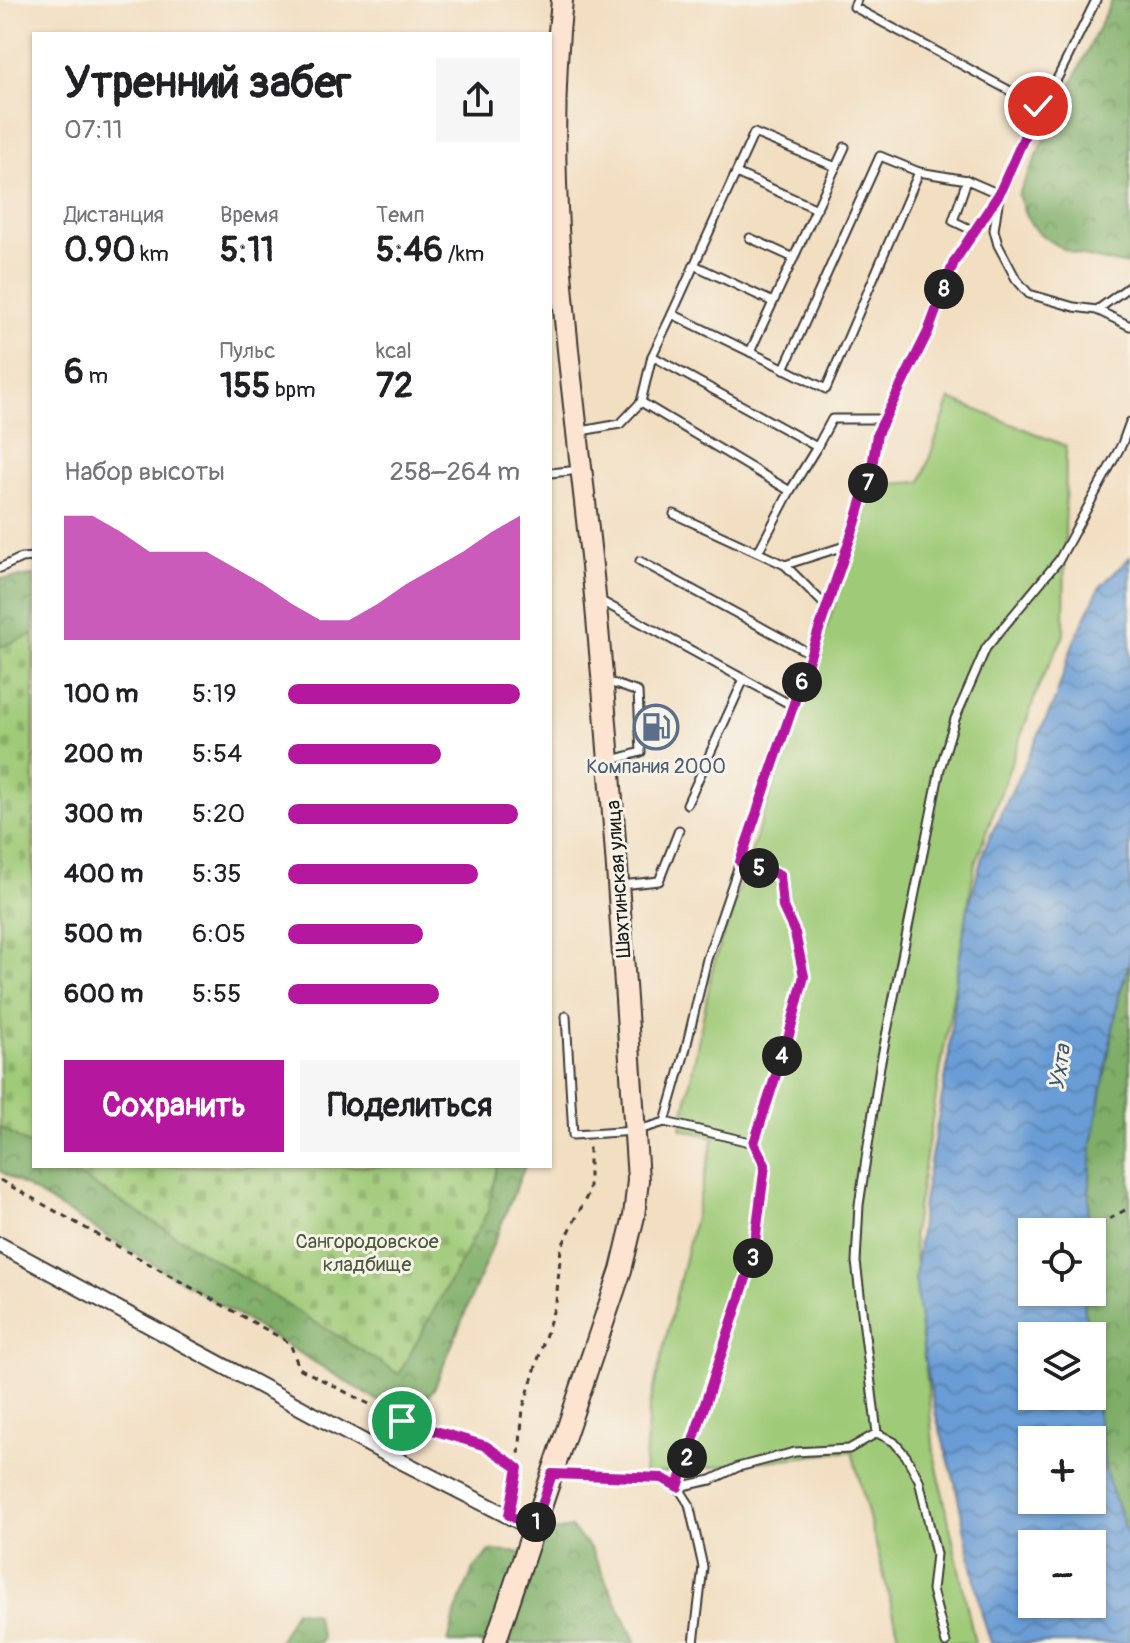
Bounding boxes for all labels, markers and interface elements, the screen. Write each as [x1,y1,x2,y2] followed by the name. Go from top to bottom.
[64,56,351,111] text: Утренний забег
[436,58,520,142] button: share
[1004,72,1072,140] pin
[1016,84,1060,128] icon: check
[64,114,123,146] text: 07:11
[64,201,164,229] text: Дистанция
[220,201,279,229] text: Время
[376,201,425,229] text: Темп
[64,229,135,272] text: 0.90
[220,229,274,272] text: 5:11
[376,229,443,272] text: 5:46
[135,240,169,268] text: km
[443,240,484,268] text: /km
[924,269,964,309] pin: 8
[938,275,950,303] text: 8
[220,337,275,365] text: Пульс
[376,337,412,365] text: kcal
[64,351,84,394] text: 6
[84,362,108,390] text: m
[220,365,270,408] text: 155
[376,365,413,408] text: 72
[270,376,316,404] text: bpm
[64,456,225,488] text: Набор высоты
[389,456,520,488] text: 258–264 m
[848,463,888,503] pin: 7
[862,469,874,497] text: 7
[782,662,822,702] pin: 6
[796,668,808,696] text: 6
[64,678,138,710] text: 100 m
[192,678,237,710] text: 5:19
[632,703,680,751] fuel station icon: Компания 2000
[64,738,143,770] text: 200 m
[192,738,242,770] text: 5:54
[586,754,726,779] place label: Компания 2000
[64,798,143,830] text: 300 m
[192,798,245,830] text: 5:20
[601,799,636,959] street label: Шахтинская улица
[739,848,779,888] pin: 5
[753,854,765,882] text: 5
[64,858,143,890] text: 400 m
[192,858,242,890] text: 5:35
[64,918,142,950] text: 500 m
[192,918,246,950] text: 6:05
[64,978,143,1010] text: 600 m
[192,978,241,1010] text: 5:55
[762,1036,802,1076] pin: 4
[1043,1041,1078,1092] water label: Ухта
[776,1042,788,1070] text: 4
[64,1060,284,1152] button: Сохранить
[300,1060,520,1152] button: Поделиться
[1018,1218,1106,1618] map controls
[1018,1218,1106,1306] button: locate
[295,1229,439,1277] park label: Сангородовское кладбище
[733,1238,773,1278] pin: 3
[747,1244,759,1272] text: 3
[1018,1322,1106,1410] button: layers
[368,1387,436,1455] pin
[380,1399,424,1443] icon: arrive
[1018,1426,1106,1514] button: +
[667,1438,707,1478] pin: 2
[681,1444,693,1472] text: 2
[516,1502,556,1542] pin: 1
[532,1508,540,1536] text: 1
[1018,1530,1106,1618] button: −

